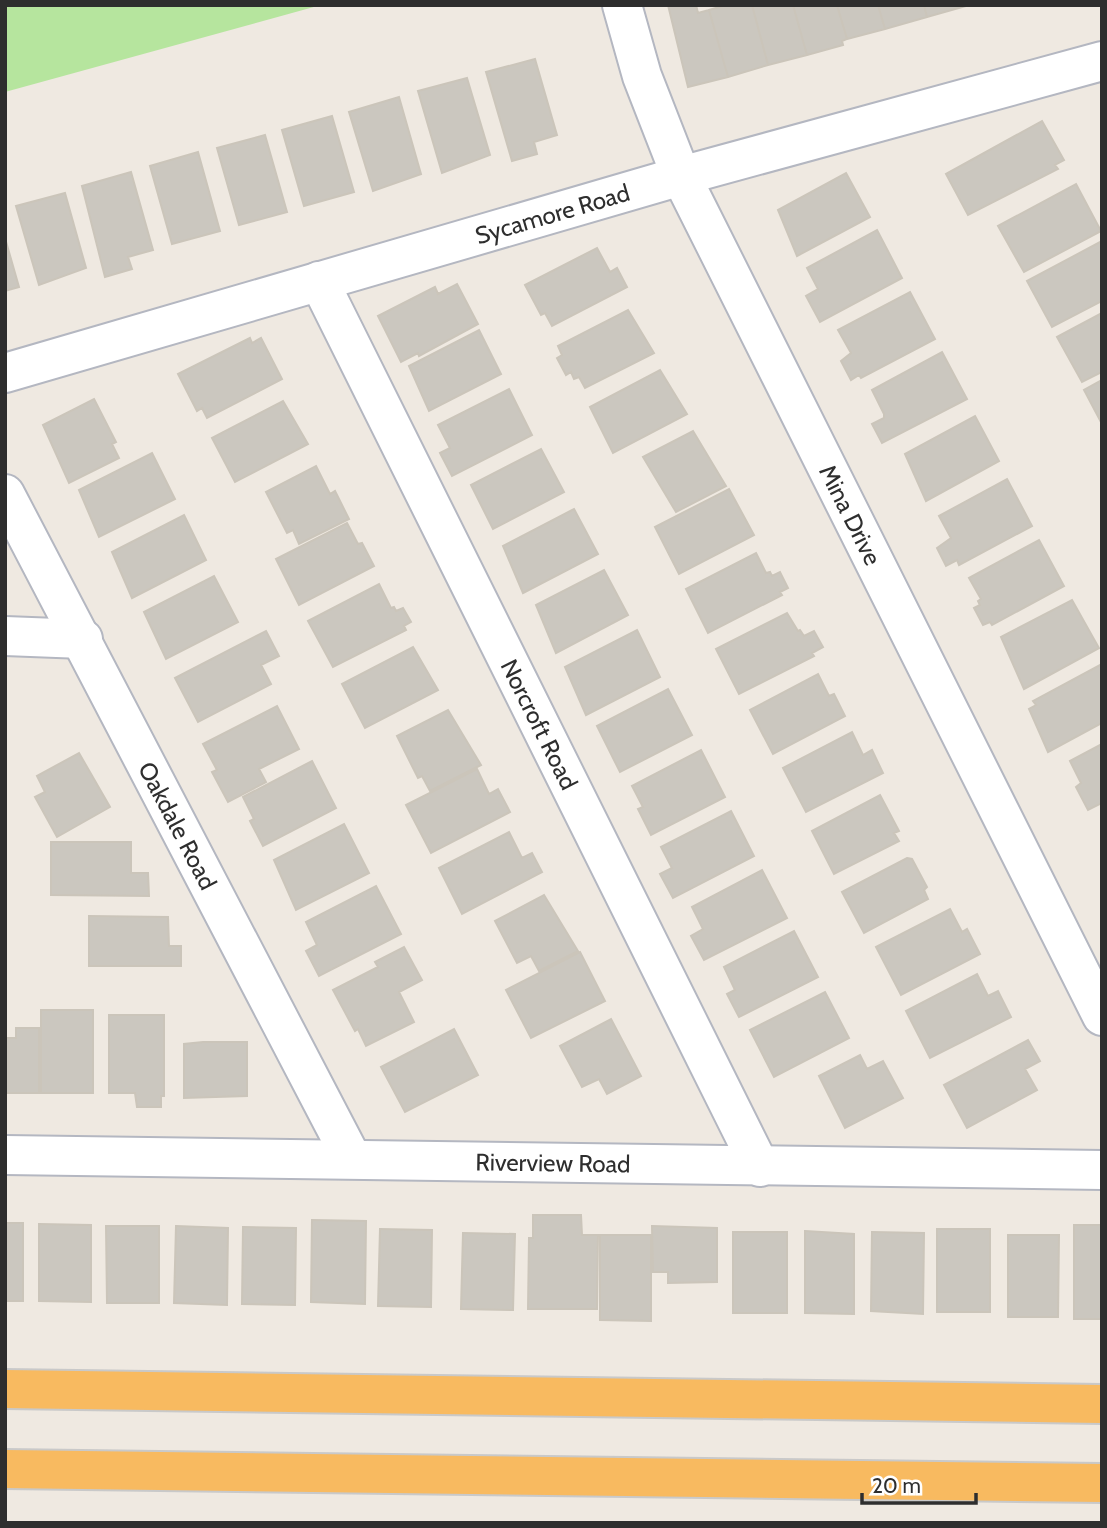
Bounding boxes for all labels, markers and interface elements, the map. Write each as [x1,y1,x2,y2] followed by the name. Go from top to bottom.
[472,177,633,250] street label: Sycamore Road
[813,460,888,570] street label: Mina Drive
[495,654,584,794] street label: Norcroft Road
[133,757,223,894] street label: Oakdale Road
[475,1147,631,1178] street label: Riverview Road
[862,1462,976,1506] scale bar
[872,1473,921,1498] text: 20 m

